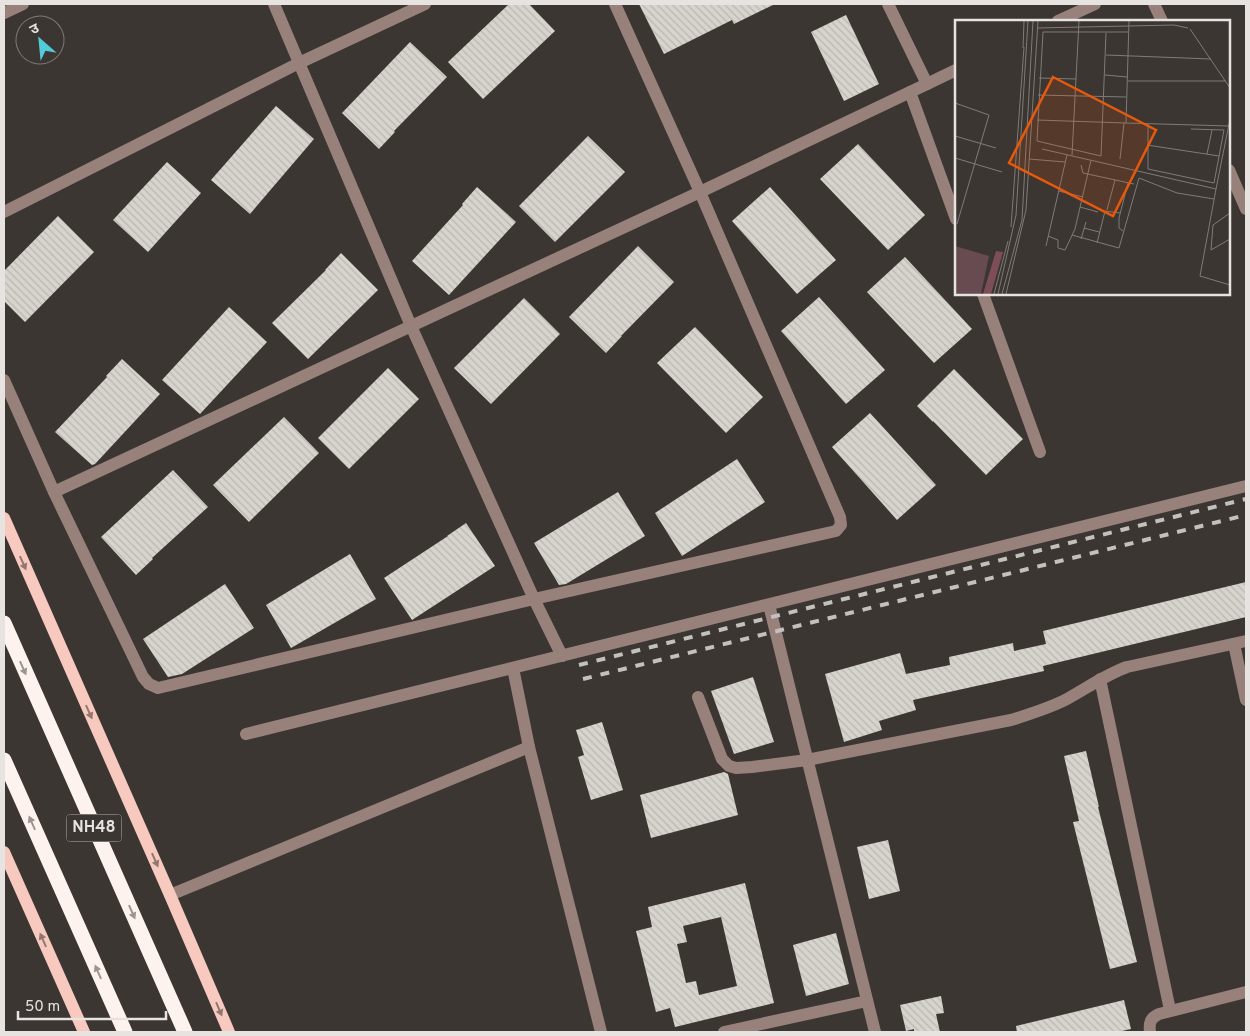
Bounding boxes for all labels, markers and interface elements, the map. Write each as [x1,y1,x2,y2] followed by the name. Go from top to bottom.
[15,15,65,65] north arrow
[27,20,43,39] text: उ
[955,20,1230,295] inset map
[20,556,28,570] one-way arrow
[20,661,28,675] one-way arrow
[85,705,93,719] one-way arrow
[66,814,122,841] road number: NH48
[27,816,35,830] one-way arrow
[151,853,159,867] one-way arrow
[128,905,136,919] one-way arrow
[38,933,46,947] one-way arrow
[94,965,102,979] one-way arrow
[18,988,165,1020] scale bar
[25,998,60,1017] text: 50 m
[216,1002,224,1016] one-way arrow

